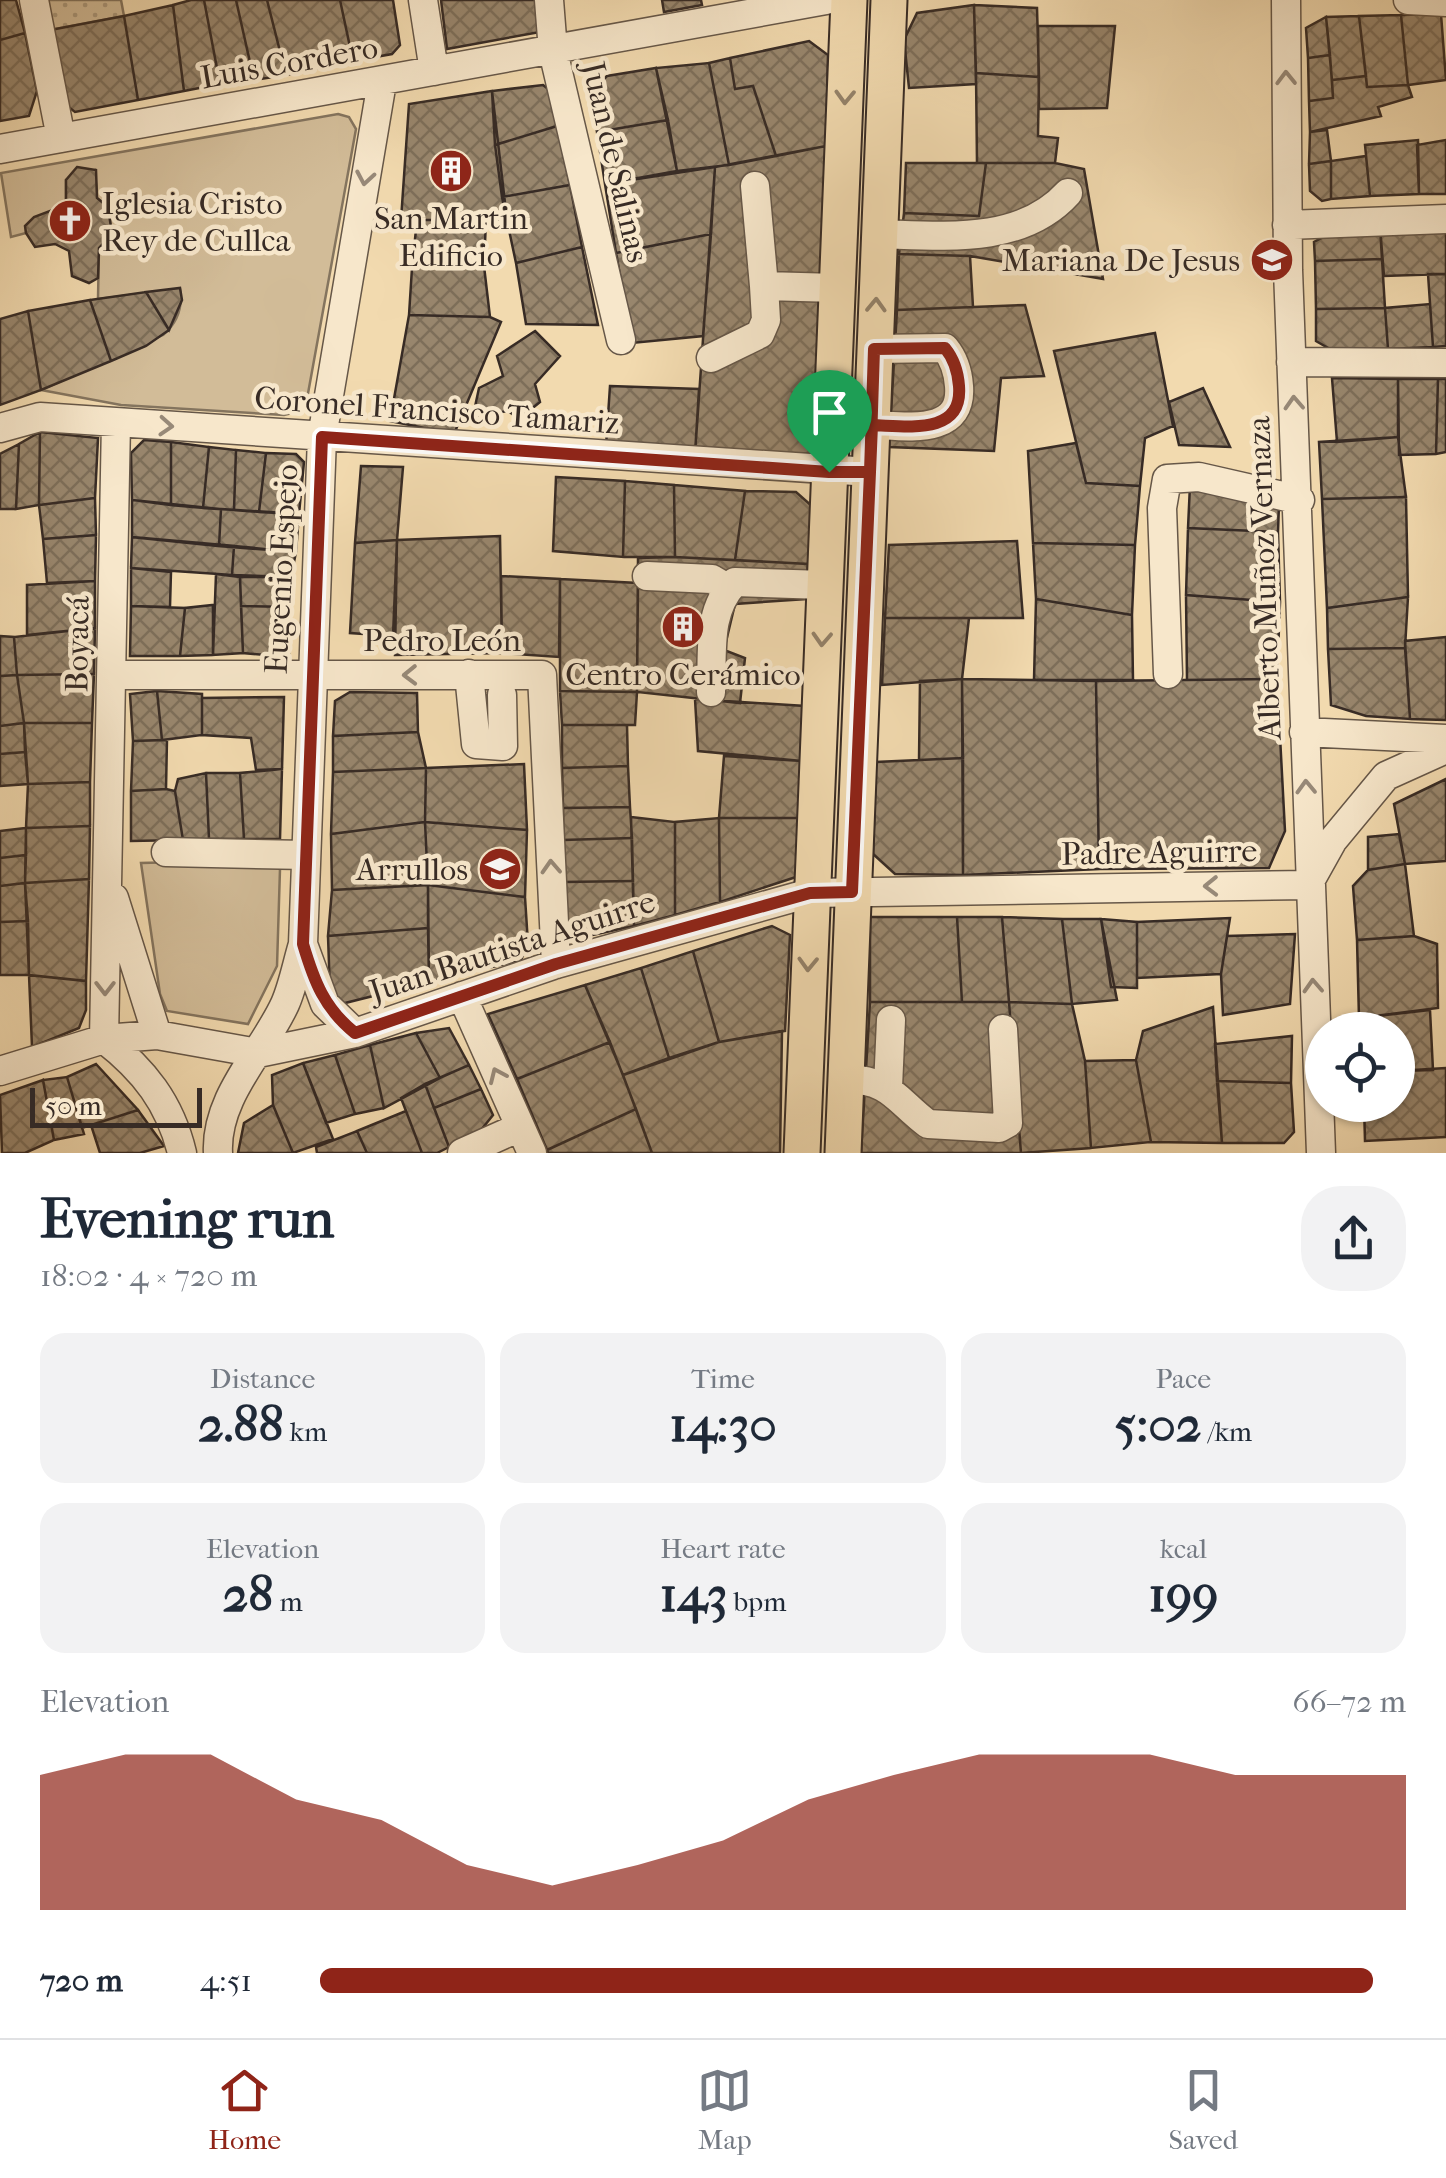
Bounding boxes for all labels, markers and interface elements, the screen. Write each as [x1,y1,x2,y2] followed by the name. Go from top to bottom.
[198,29,381,96] street label: Luis Cordero
[574,55,657,266] street label: Juan de Salinas
[1275,69,1297,84] one-way arrow
[835,90,856,106] one-way arrow
[428,148,474,194] building icon: San Martin Edificio
[356,170,377,186] one-way arrow
[102,185,291,259] place label: Iglesia Cristo Rey de Cullca
[47,198,93,244] church icon: Iglesia Cristo Rey de Cullca
[374,200,528,274] place label: San Martin Edificio
[1249,237,1295,283] school or university icon: Mariana De Jesus
[1002,242,1240,279] place label: Mariana De Jesus
[866,296,887,312] one-way arrow
[787,370,872,473] pin
[253,379,621,442] street label: Coronel Francisco Tamariz
[802,385,857,440] icon: arrive
[1284,394,1305,410] one-way arrow
[158,414,174,436] one-way arrow
[1240,414,1289,742] street label: Alberto Muñoz Vernaza
[258,463,305,675] street label: Eugenio Espejo
[58,594,97,693] street label: Boyacá
[660,604,706,650] building icon: Centro Cerámico
[363,622,522,659] street label: Pedro León
[812,631,833,647] one-way arrow
[565,656,801,693] place label: Centro Cerámico
[401,664,417,685] one-way arrow
[1295,779,1316,795] one-way arrow
[1061,832,1258,873] street label: Padre Aguirre
[477,846,523,892] school or university icon: Arrullos
[354,851,468,888] place label: Arrullos
[541,858,562,874] one-way arrow
[1202,876,1218,897] one-way arrow
[362,883,660,1011] street label: Juan Bautista Aguirre
[798,956,819,972] one-way arrow
[1303,977,1324,993] one-way arrow
[94,982,116,997] one-way arrow
[1305,1012,1415,1122] map controls
[1305,1012,1415,1122] button: locate
[489,1067,509,1085] one-way arrow
[30,1083,202,1128] scale bar
[45,1089,102,1122] text: 50 m
[1301,1186,1406,1291] button: share
[40,1187,334,1251] text: Evening run
[40,1257,257,1294] text: 18:02 · 4 × 720 m
[210,1362,315,1395] text: Distance
[691,1362,755,1395] text: Time
[1155,1362,1211,1395] text: Pace
[198,1395,284,1454] text: 2.88
[669,1395,777,1454] text: 14:30
[1115,1395,1202,1454] text: 5:02
[284,1415,327,1448] text: km
[1202,1415,1252,1448] text: /km
[206,1532,319,1565] text: Elevation
[660,1532,786,1565] text: Heart rate
[1160,1532,1207,1565] text: kcal
[223,1565,273,1624] text: 28
[660,1565,727,1624] text: 143
[1148,1565,1218,1624] text: 199
[273,1585,303,1618] text: m
[727,1585,786,1618] text: bpm
[40,1683,169,1720] text: Elevation
[1292,1683,1406,1720] text: 66–72 m
[40,1962,123,1999] text: 720 m
[200,1962,252,1999] text: 4:51
[208,2063,281,2156] tab: Home
[697,2063,752,2156] tab: Map
[1168,2063,1238,2156] tab: Saved

